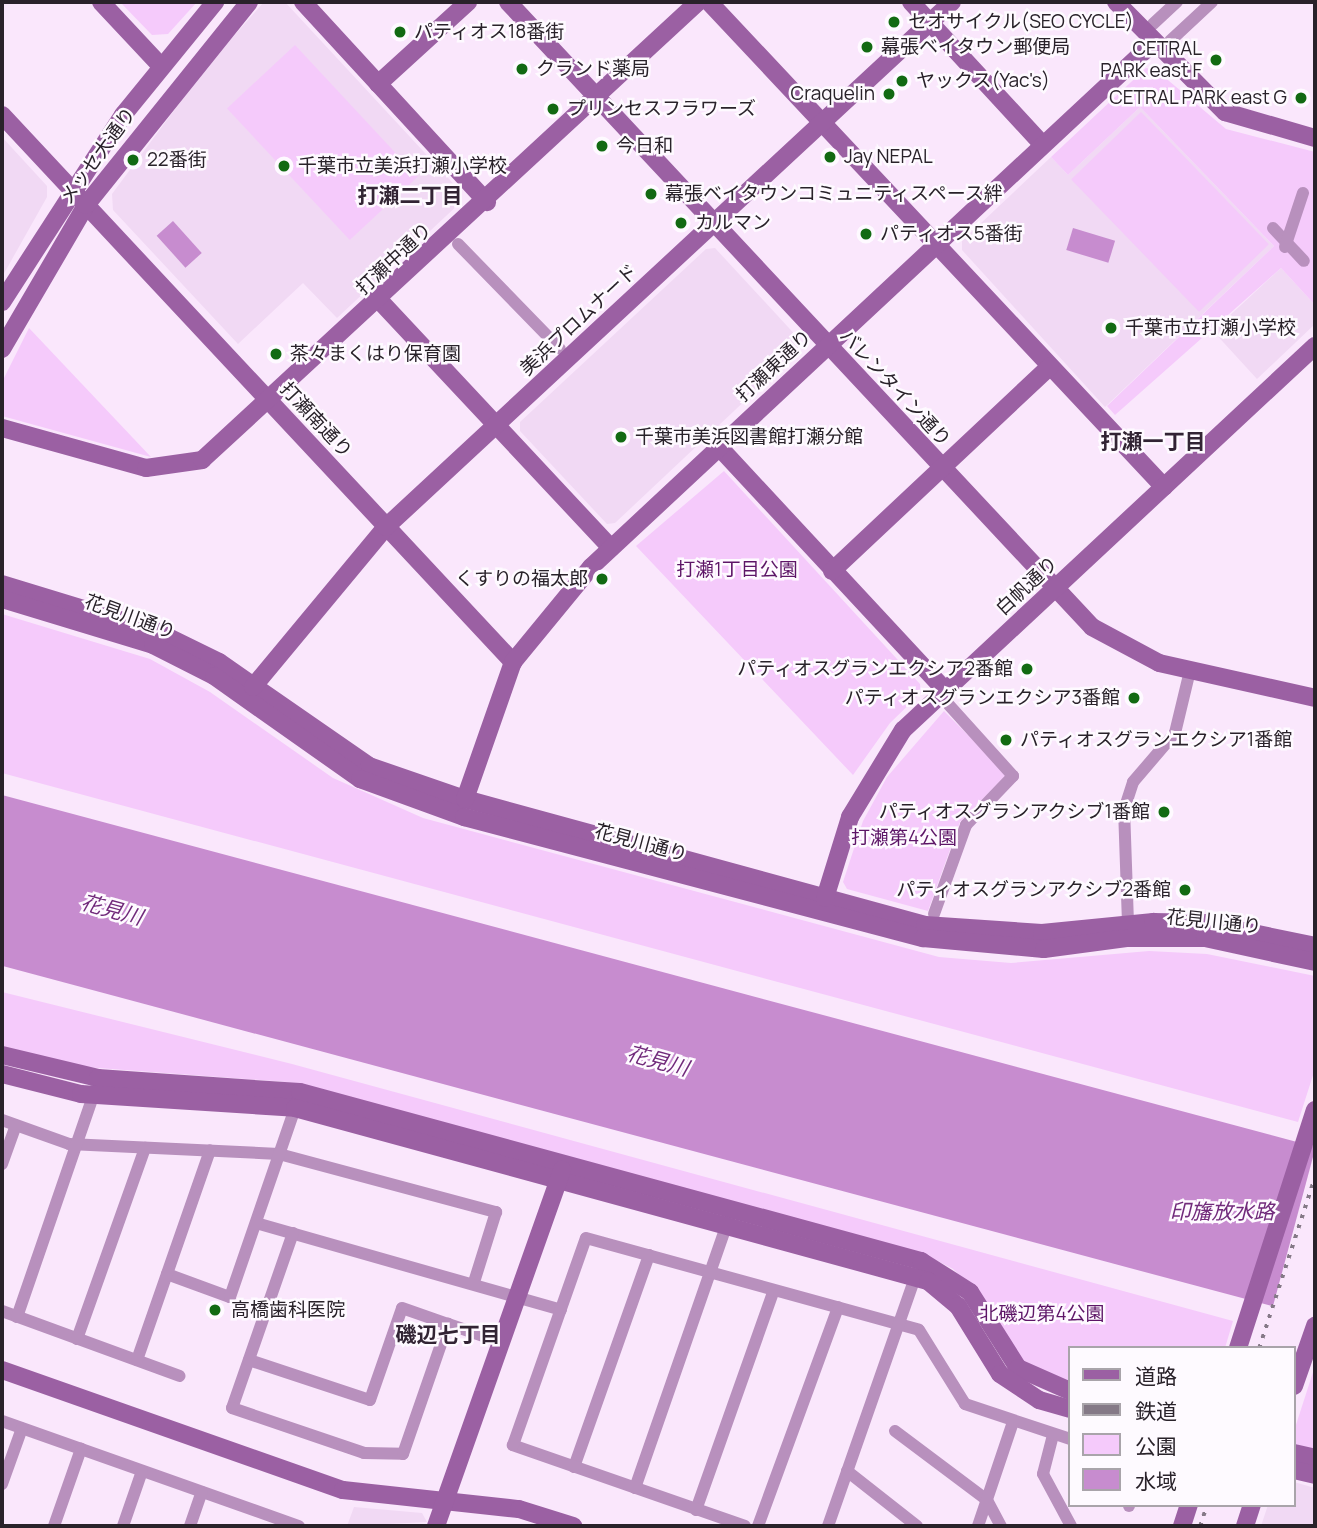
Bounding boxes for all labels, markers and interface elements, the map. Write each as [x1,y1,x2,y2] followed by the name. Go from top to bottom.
[908,11,1134,33] place label: セオサイクル(SEO CYCLE)
[886,14,902,30] marker: セオサイクル(SEO CYCLE)
[414,21,565,43] place label: パティオス18番街
[392,24,408,40] marker: パティオス18番街
[881,36,1071,58] place label: 幕張ベイタウン郵便局
[1100,38,1202,82] place label: CETRAL PARK east F
[859,39,875,55] marker: 幕張ベイタウン郵便局
[1208,52,1224,68] marker: CETRAL PARK east F
[536,58,650,80] place label: クランド薬局
[514,61,530,77] marker: クランド薬局
[916,70,1050,92] place label: ヤックス(Yac's)
[894,73,910,89] marker: ヤックス(Yac's)
[791,83,875,105] place label: Craquelin
[881,86,897,102] marker: Craquelin
[1108,87,1287,109] place label: CETRAL PARK east G
[1293,90,1309,106] marker: CETRAL PARK east G
[567,98,757,120] place label: プリンセスフラワーズ
[545,101,561,117] marker: プリンセスフラワーズ
[55,103,141,209] street label: メッセ大通り
[616,135,673,157] place label: 今日和
[594,138,610,154] marker: 今日和
[844,146,933,168] place label: Jay NEPAL
[147,149,207,171] place label: 22番街
[822,149,838,165] marker: Jay NEPAL
[125,152,141,168] marker: 22番街
[298,155,507,177] place label: 千葉市立美浜打瀬小学校
[276,158,292,174] marker: 千葉市立美浜打瀬小学校
[358,182,462,208] district label: 打瀬二丁目
[665,183,1007,205] place label: 幕張ベイタウンコミュニティスペース絆
[643,186,659,202] marker: 幕張ベイタウンコミュニティスペース絆
[695,212,771,234] place label: カルマン
[673,215,689,231] marker: カルマン
[351,218,437,300] street label: 打瀬中通り
[880,223,1024,245] place label: パティオス5番街
[858,226,874,242] marker: パティオス5番街
[516,260,642,380] street label: 美浜プロムナード
[1125,317,1296,339] place label: 千葉市立打瀬小学校
[1103,320,1119,336] marker: 千葉市立打瀬小学校
[731,325,817,407] street label: 打瀬東通り
[835,325,955,451] street label: バレンタイン通り
[290,343,461,365] place label: 茶々まくはり保育園
[268,346,284,362] marker: 茶々まくはり保育園
[275,377,357,463] street label: 打瀬南通り
[635,426,863,448] place label: 千葉市美浜図書館打瀬分館
[1101,428,1205,454] district label: 打瀬一丁目
[613,429,629,445] marker: 千葉市美浜図書館打瀬分館
[991,552,1063,620] street label: 白帆通り
[676,559,798,581] park label: 打瀬1丁目公園
[455,568,588,590] place label: くすりの福太郎
[594,571,610,587] marker: くすりの福太郎
[81,590,179,644] street label: 花見川通り
[736,658,1013,680] place label: パティオスグランエクシア2番館
[1019,661,1035,677] marker: パティオスグランエクシア2番館
[843,687,1120,709] place label: パティオスグランエクシア3番館
[1126,690,1142,706] marker: パティオスグランエクシア3番館
[1020,729,1293,751] place label: パティオスグランエクシア1番館
[998,732,1014,748] marker: パティオスグランエクシア1番館
[877,801,1150,823] place label: パティオスグランアクシブ1番館
[1156,804,1172,820] marker: パティオスグランアクシブ1番館
[592,820,690,866] street label: 花見川通り
[851,827,957,849] park label: 打瀬第4公園
[894,879,1171,901] place label: パティオスグランアクシブ2番館
[1177,882,1193,898] marker: パティオスグランアクシブ2番館
[78,889,146,929] water label: 花見川
[1166,906,1262,938] street label: 花見川通り
[624,1040,692,1080] water label: 花見川
[1170,1198,1274,1224] water label: 印旛放水路
[231,1299,345,1321] place label: 高橋歯科医院
[205,1300,225,1320] marker: 高橋歯科医院
[979,1303,1105,1325] park label: 北磯辺第4公園
[396,1321,500,1347] district label: 磯辺七丁目
[1068,1346,1296,1507] legend
[1135,1362,1177,1390] text: 道路
[1135,1397,1177,1425] text: 鉄道
[1135,1432,1177,1460] text: 公園
[1135,1467,1177,1495] text: 水域

